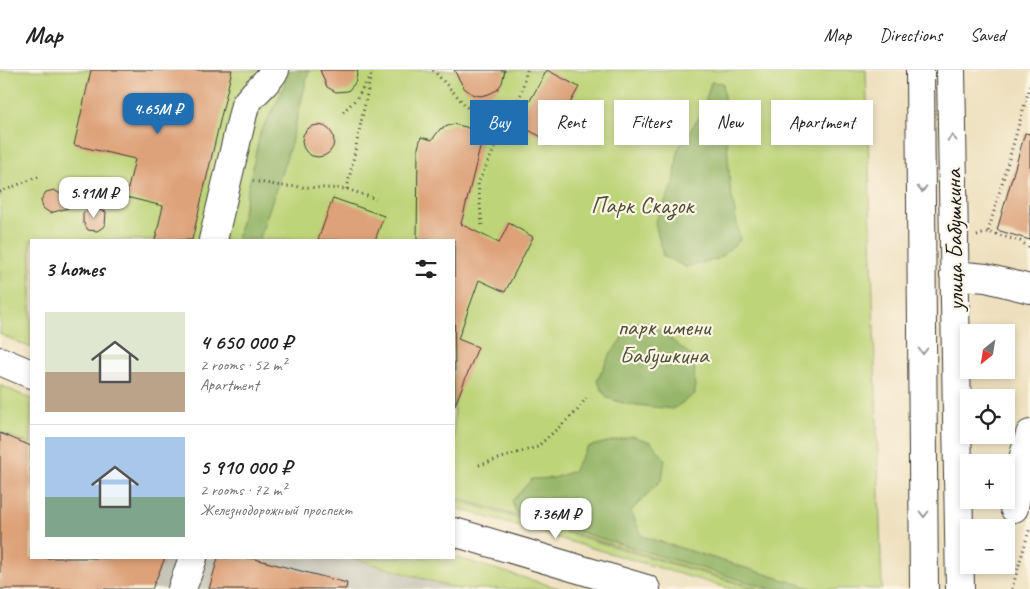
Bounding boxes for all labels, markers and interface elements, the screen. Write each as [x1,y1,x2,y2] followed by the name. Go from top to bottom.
[25,20,62,50] text: Map
[824,24,851,46] text: Map
[879,24,942,46] text: Directions
[970,24,1005,46] text: Saved
[112,92,204,135] pin: 4.65M ₽
[134,99,182,119] text: 4.65M ₽
[470,100,528,145] chip: Buy
[538,100,604,145] chip: Rent
[614,100,689,145] chip: Filters
[699,100,761,145] chip: New
[771,100,873,145] chip: Apartment
[947,134,957,142] one-way arrow
[938,167,970,313] street label: улица Бабушкина
[48,176,140,219] pin: 5.91M ₽
[70,183,118,203] text: 5.91M ₽
[917,185,927,193] one-way arrow
[591,190,695,221] park label: Парк Сказок
[412,255,440,283] icon: filters
[45,256,104,282] text: 3 homes
[618,312,713,370] park label: парк имени Бабушкина
[960,324,1015,379] north arrow
[960,324,1015,574] map controls
[200,329,292,355] text: 4 650 000 ₽
[85,332,145,392] icon: home
[918,348,928,355] one-way arrow
[200,355,286,375] text: 2 rooms · 52 m²
[200,375,259,395] text: Apartment
[960,389,1015,444] button: locate
[200,454,292,480] text: 5 910 000 ₽
[960,454,1015,509] button: +
[85,457,145,517] icon: home
[200,480,286,500] text: 2 rooms · 72 m²
[510,498,602,540] pin: 7.36M ₽
[200,500,352,520] text: Железнодорожный проспект
[532,504,580,524] text: 7.36M ₽
[919,510,929,518] one-way arrow
[960,519,1015,574] button: −

